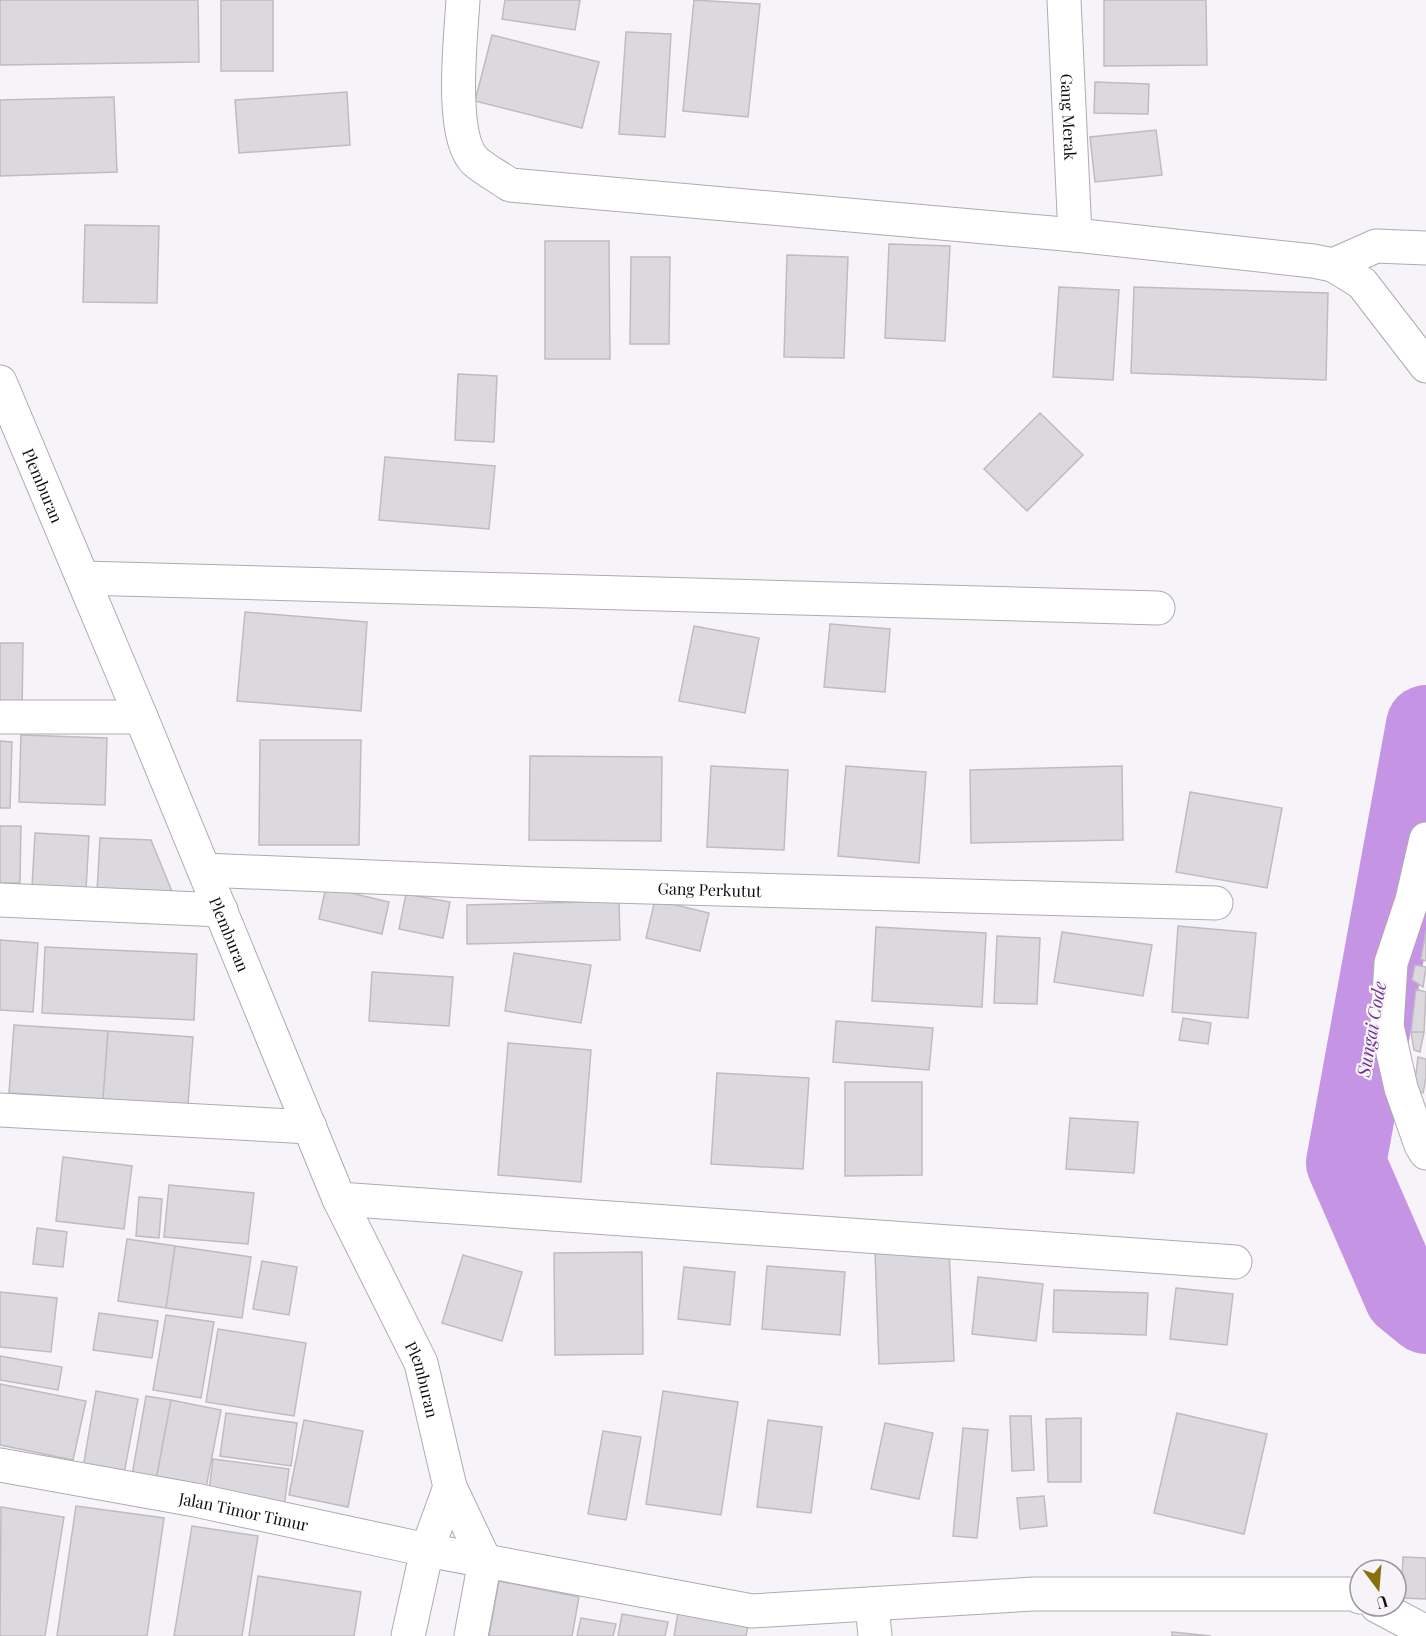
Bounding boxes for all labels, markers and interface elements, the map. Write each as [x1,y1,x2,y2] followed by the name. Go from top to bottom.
[1057,73,1082,161] street label: Gang Merak
[18,445,69,526] street label: Plemburan
[657,877,762,901] street label: Gang Perkutut
[205,893,255,975] street label: Plemburan
[1351,979,1391,1080] water label: Sungai Code
[401,1337,444,1420] street label: Plemburan
[176,1487,310,1535] street label: Jalan Timor Timur
[1348,1558,1408,1618] north arrow
[1374,1591,1390,1615] text: U

